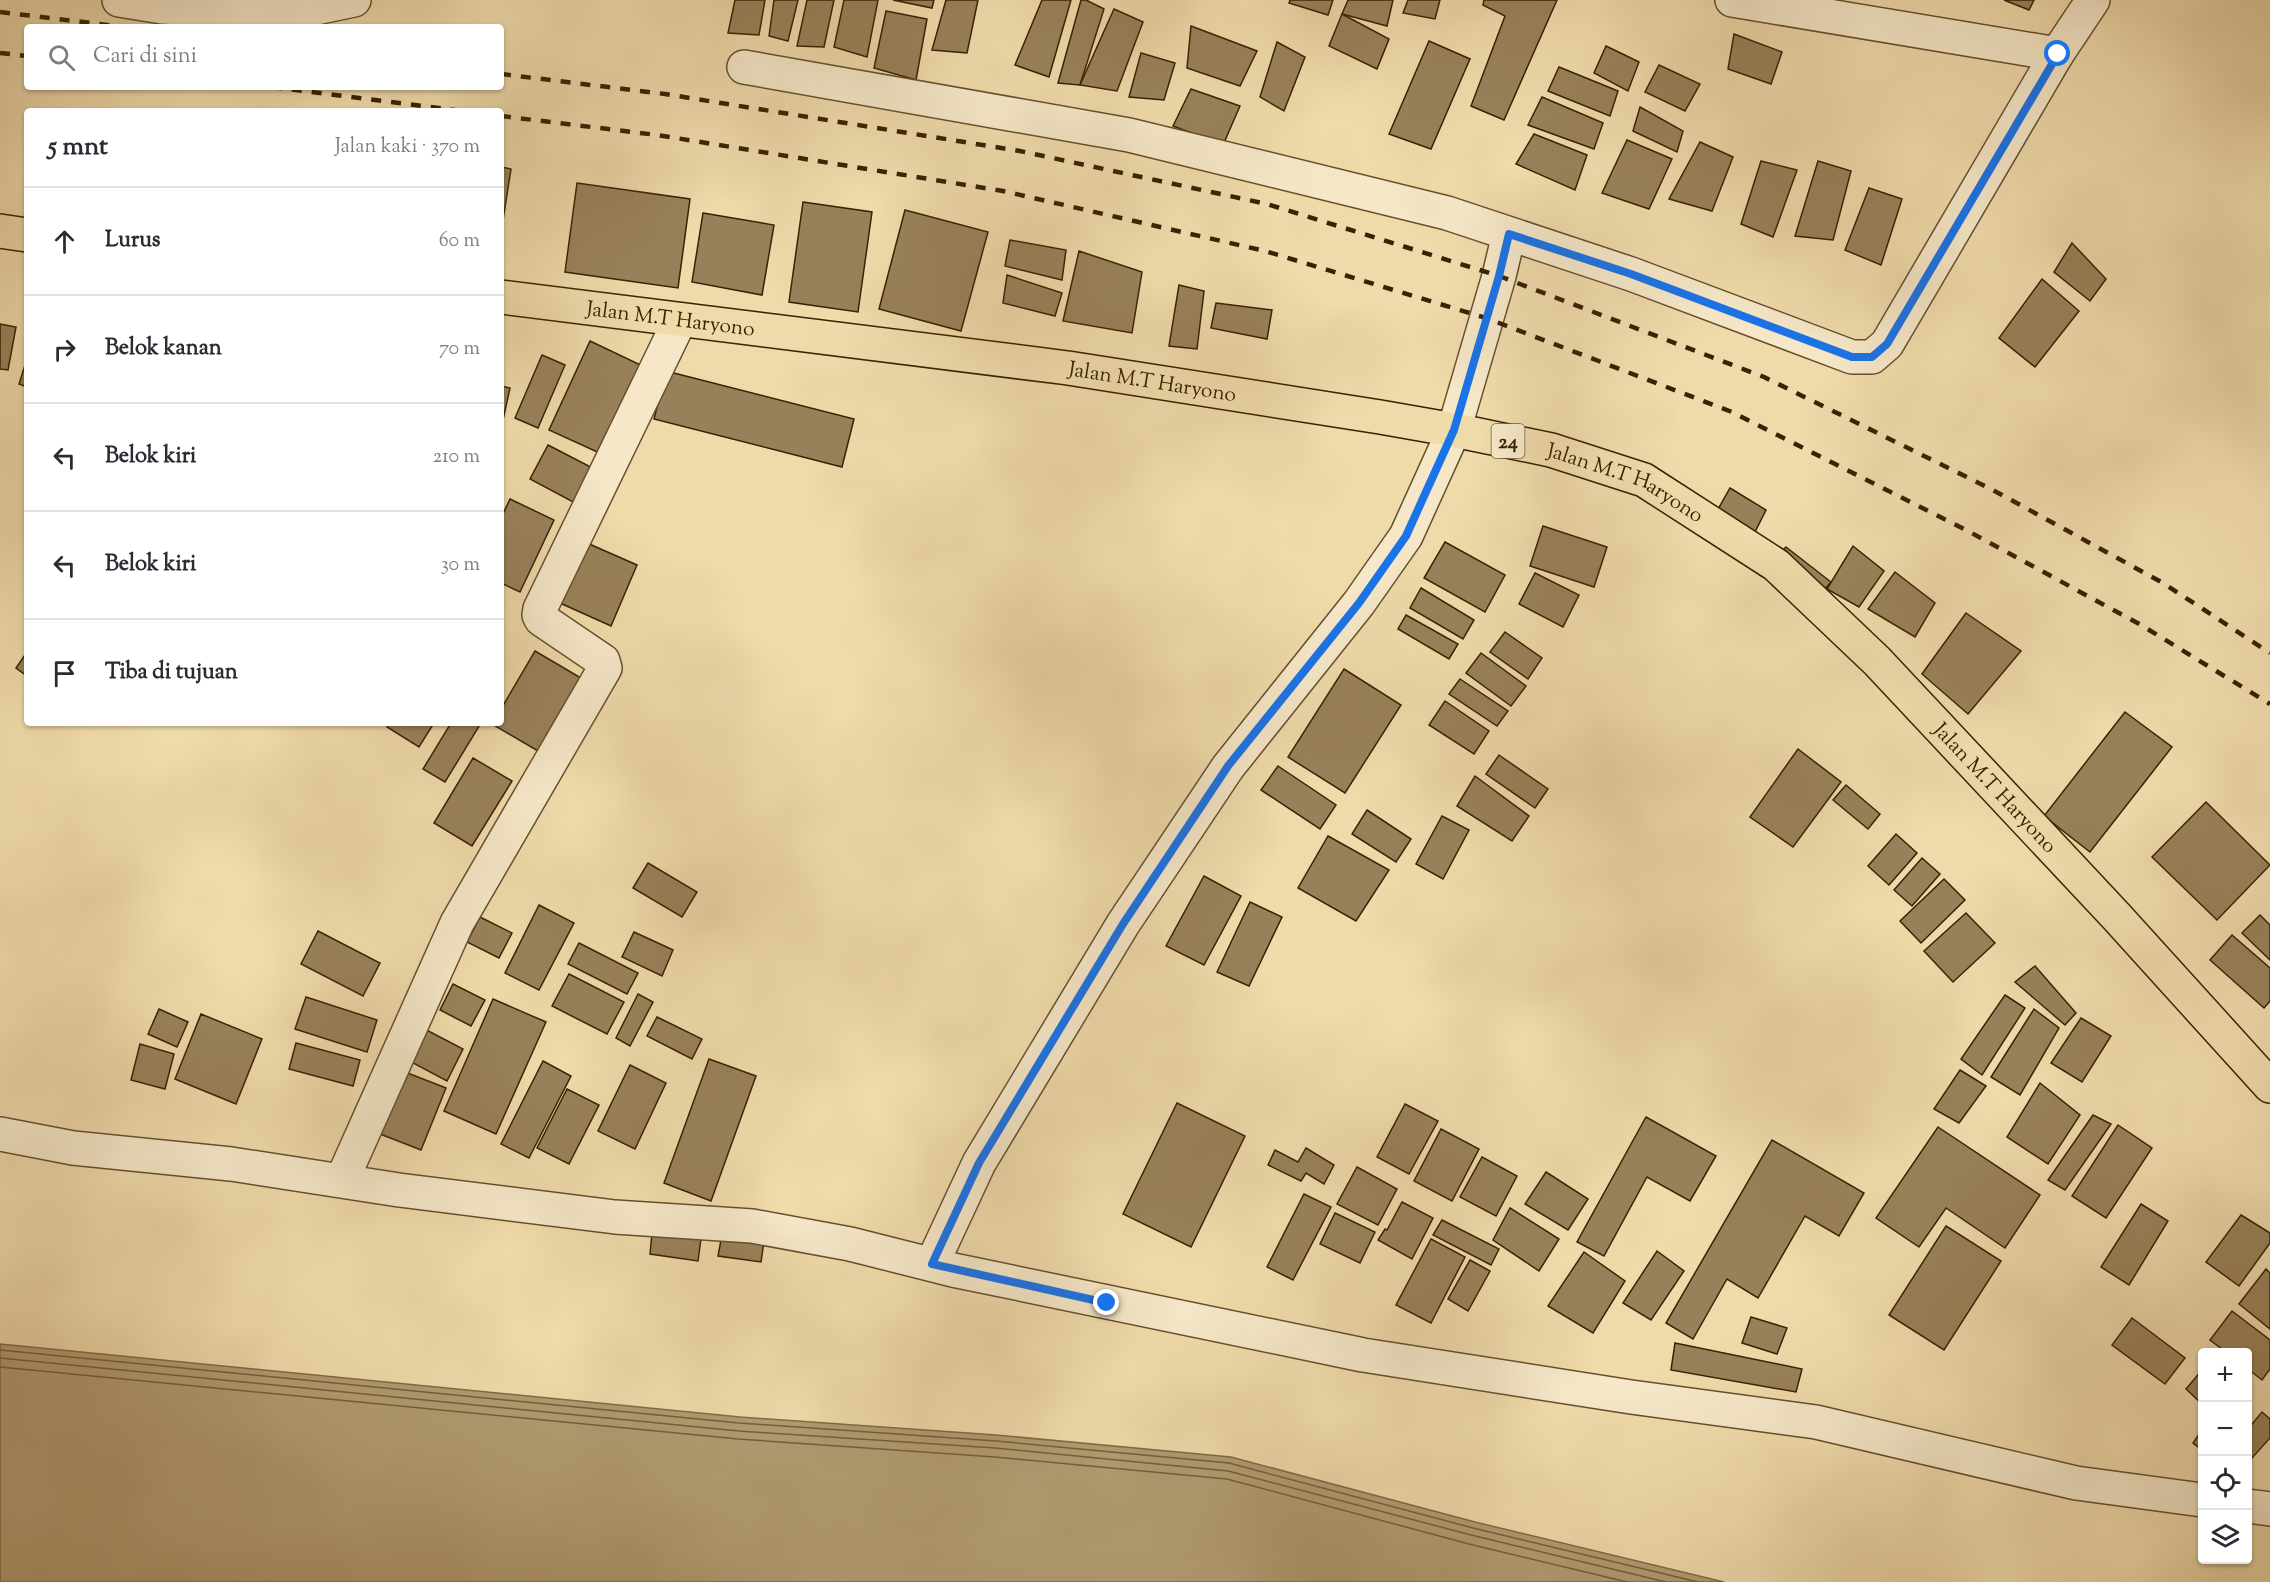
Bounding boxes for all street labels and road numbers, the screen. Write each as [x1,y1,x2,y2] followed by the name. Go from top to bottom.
[584,295,756,346] street label: Jalan M.T Haryono
[1065,355,1238,411] street label: Jalan M.T Haryono
[1492,424,1524,458] road number: 24
[1544,436,1709,531] street label: Jalan M.T Haryono
[1925,716,2063,861] street label: Jalan M.T Haryono

